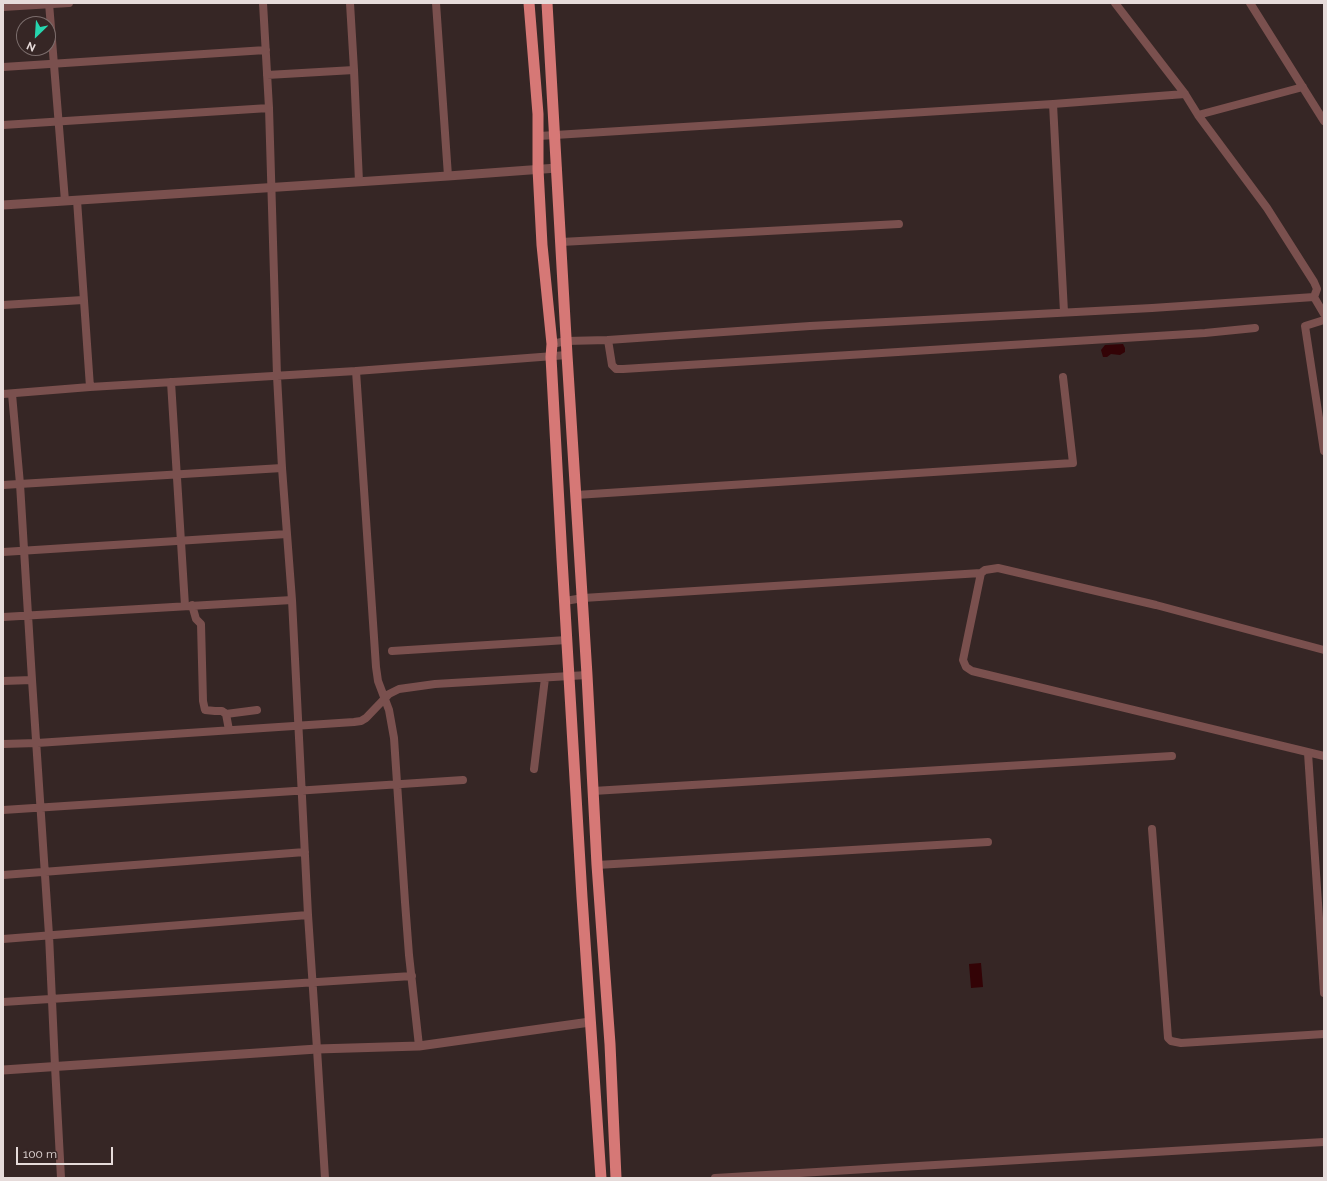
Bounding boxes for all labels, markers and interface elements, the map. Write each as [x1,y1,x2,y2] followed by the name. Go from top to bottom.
[16,16,56,56] north arrow
[25,39,38,54] text: N
[18,1139,115,1165] scale bar
[23,1147,57,1161] text: 100 m

